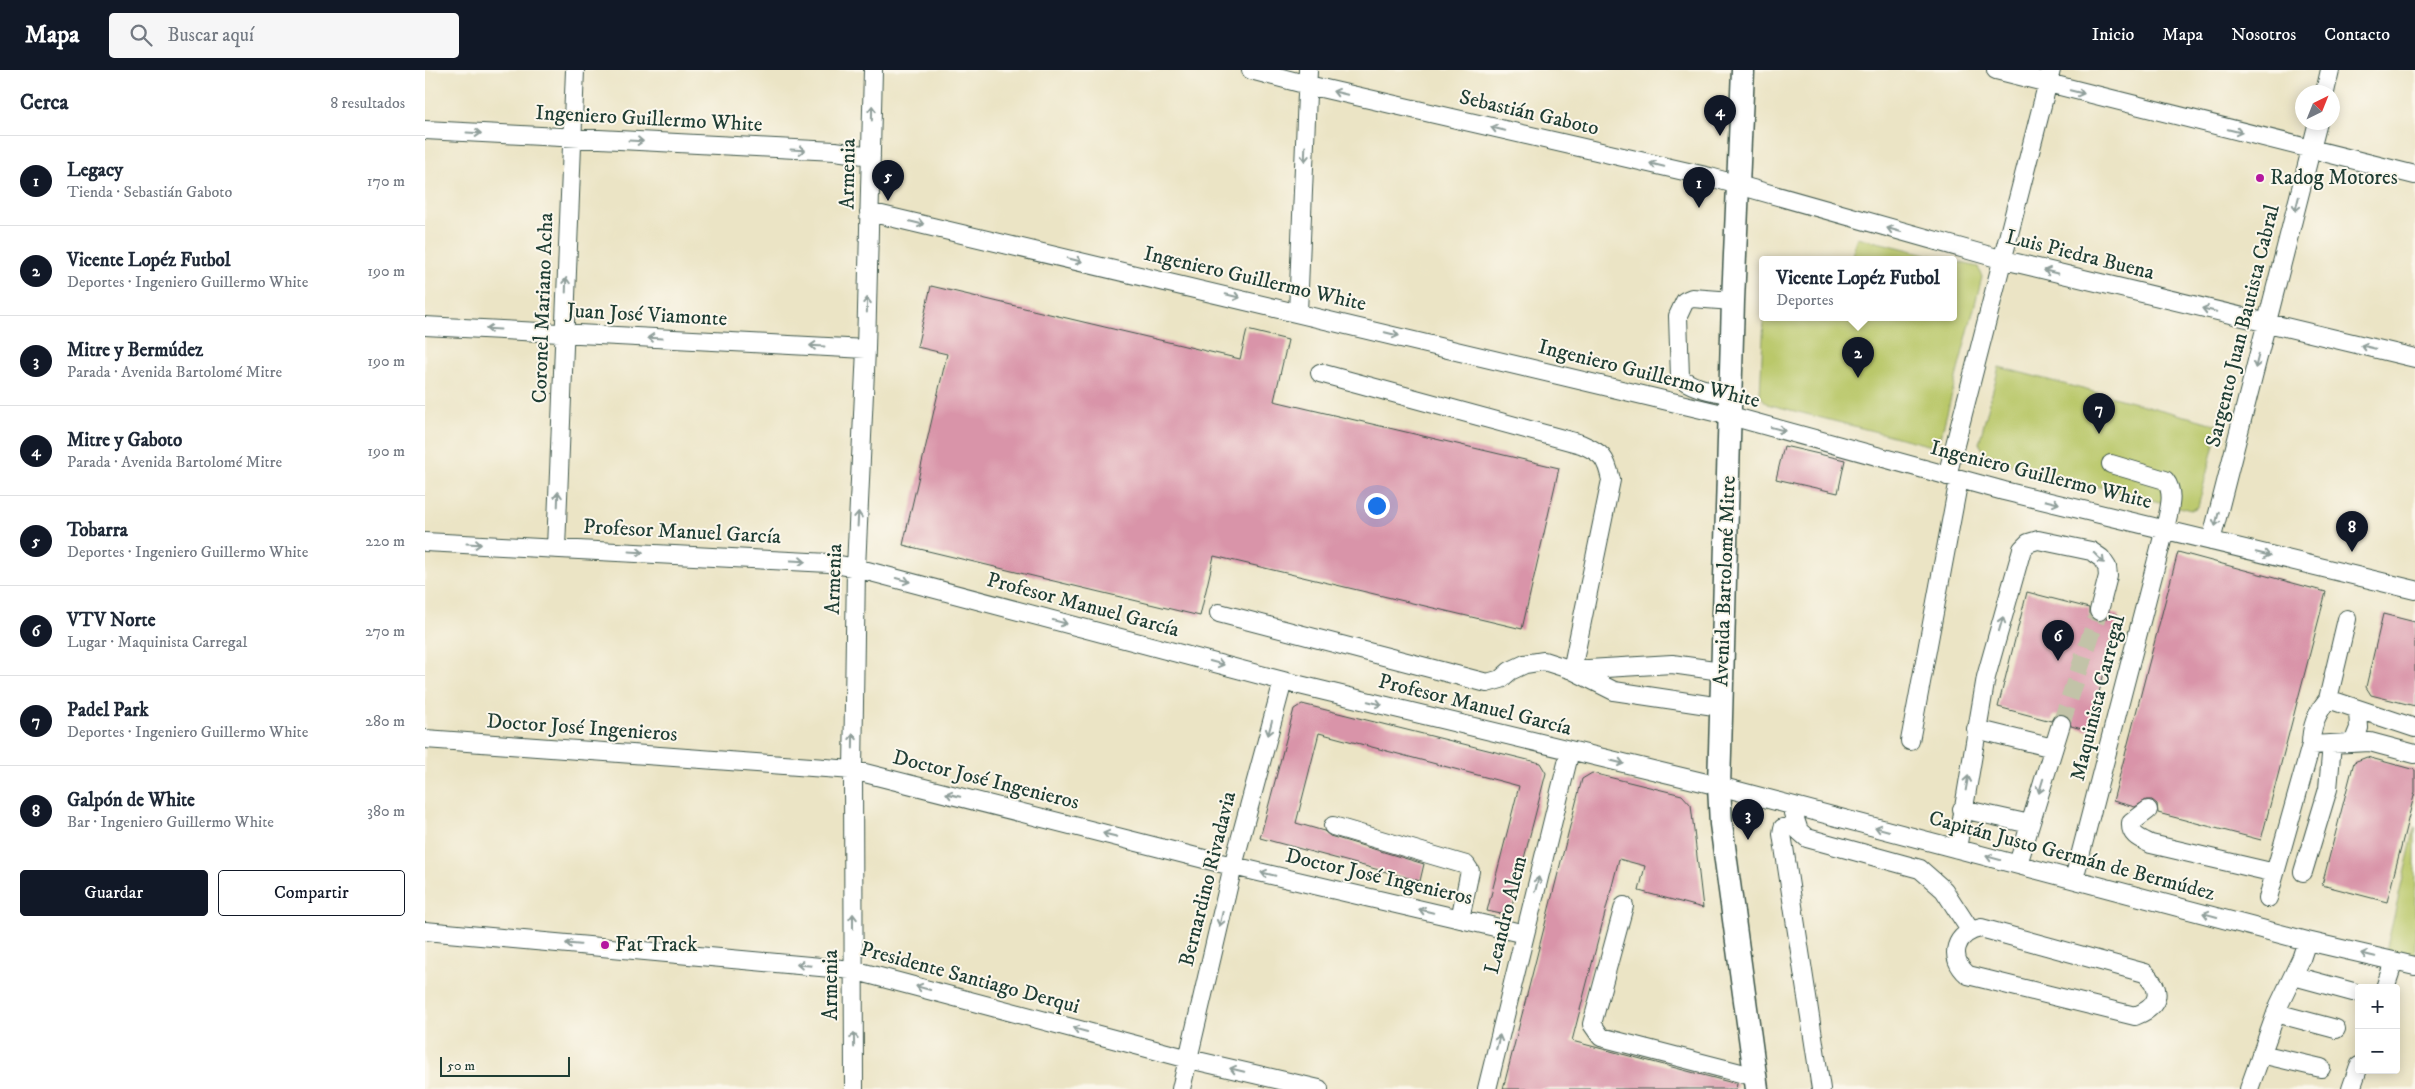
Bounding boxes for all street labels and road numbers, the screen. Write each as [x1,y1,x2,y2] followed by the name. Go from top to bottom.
[1457,84,1601,142] street label: Sebastián Gaboto
[535,100,764,138] street label: Ingeniero Guillermo White
[834,138,862,210] street label: Armenia
[2200,201,2286,450] street label: Sargento Juan Bautista Cabral
[527,212,559,404] street label: Coronel Mariano Acha
[2003,224,2157,286] street label: Luis Piedra Buena
[1141,241,1369,317] street label: Ingeniero Guillermo White
[564,298,728,332] street label: Juan José Viamonte
[1535,334,1763,414] street label: Ingeniero Guillermo White
[1927,435,2155,515] street label: Ingeniero Guillermo White
[1708,475,1742,687] street label: Avenida Bartolomé Mitre
[582,514,782,550] street label: Profesor Manuel García
[820,543,848,615] street label: Armenia
[984,567,1182,643] street label: Profesor Manuel García
[2065,612,2131,784] street label: Maquinista Carregal
[1376,668,1574,742] street label: Profesor Manuel García
[486,708,678,748] street label: Doctor José Ingenieros
[890,744,1082,816] street label: Doctor José Ingenieros
[1174,789,1242,969] street label: Bernardino Rivadavia
[1926,805,2218,907] street label: Capitán Justo Germán de Bermúdez
[1283,843,1475,911] street label: Doctor José Ingenieros
[1479,853,1533,977] street label: Leandro Alem
[858,936,1082,1020] street label: Presidente Santiago Derqui
[818,949,844,1020] street label: Armenia

